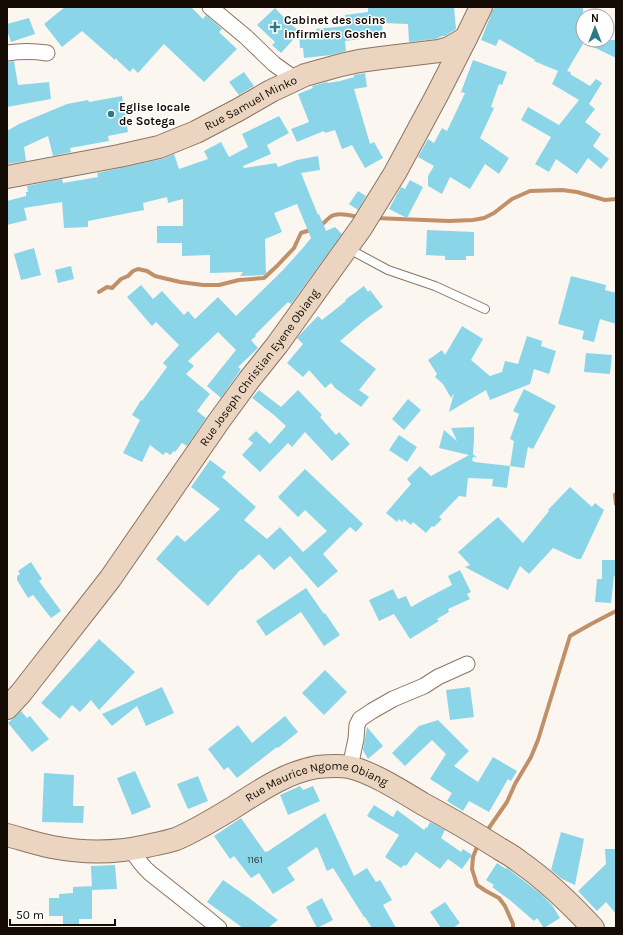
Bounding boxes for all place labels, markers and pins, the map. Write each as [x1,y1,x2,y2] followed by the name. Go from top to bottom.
[284,13,387,41] place label: Cabinet des soins infirmiers Goshen
[269,21,281,33] marker: Cabinet des soins infirmiers Goshen
[119,100,190,128] place label: Eglise locale de Sotega
[106,109,116,119] marker: Eglise locale de Sotega

